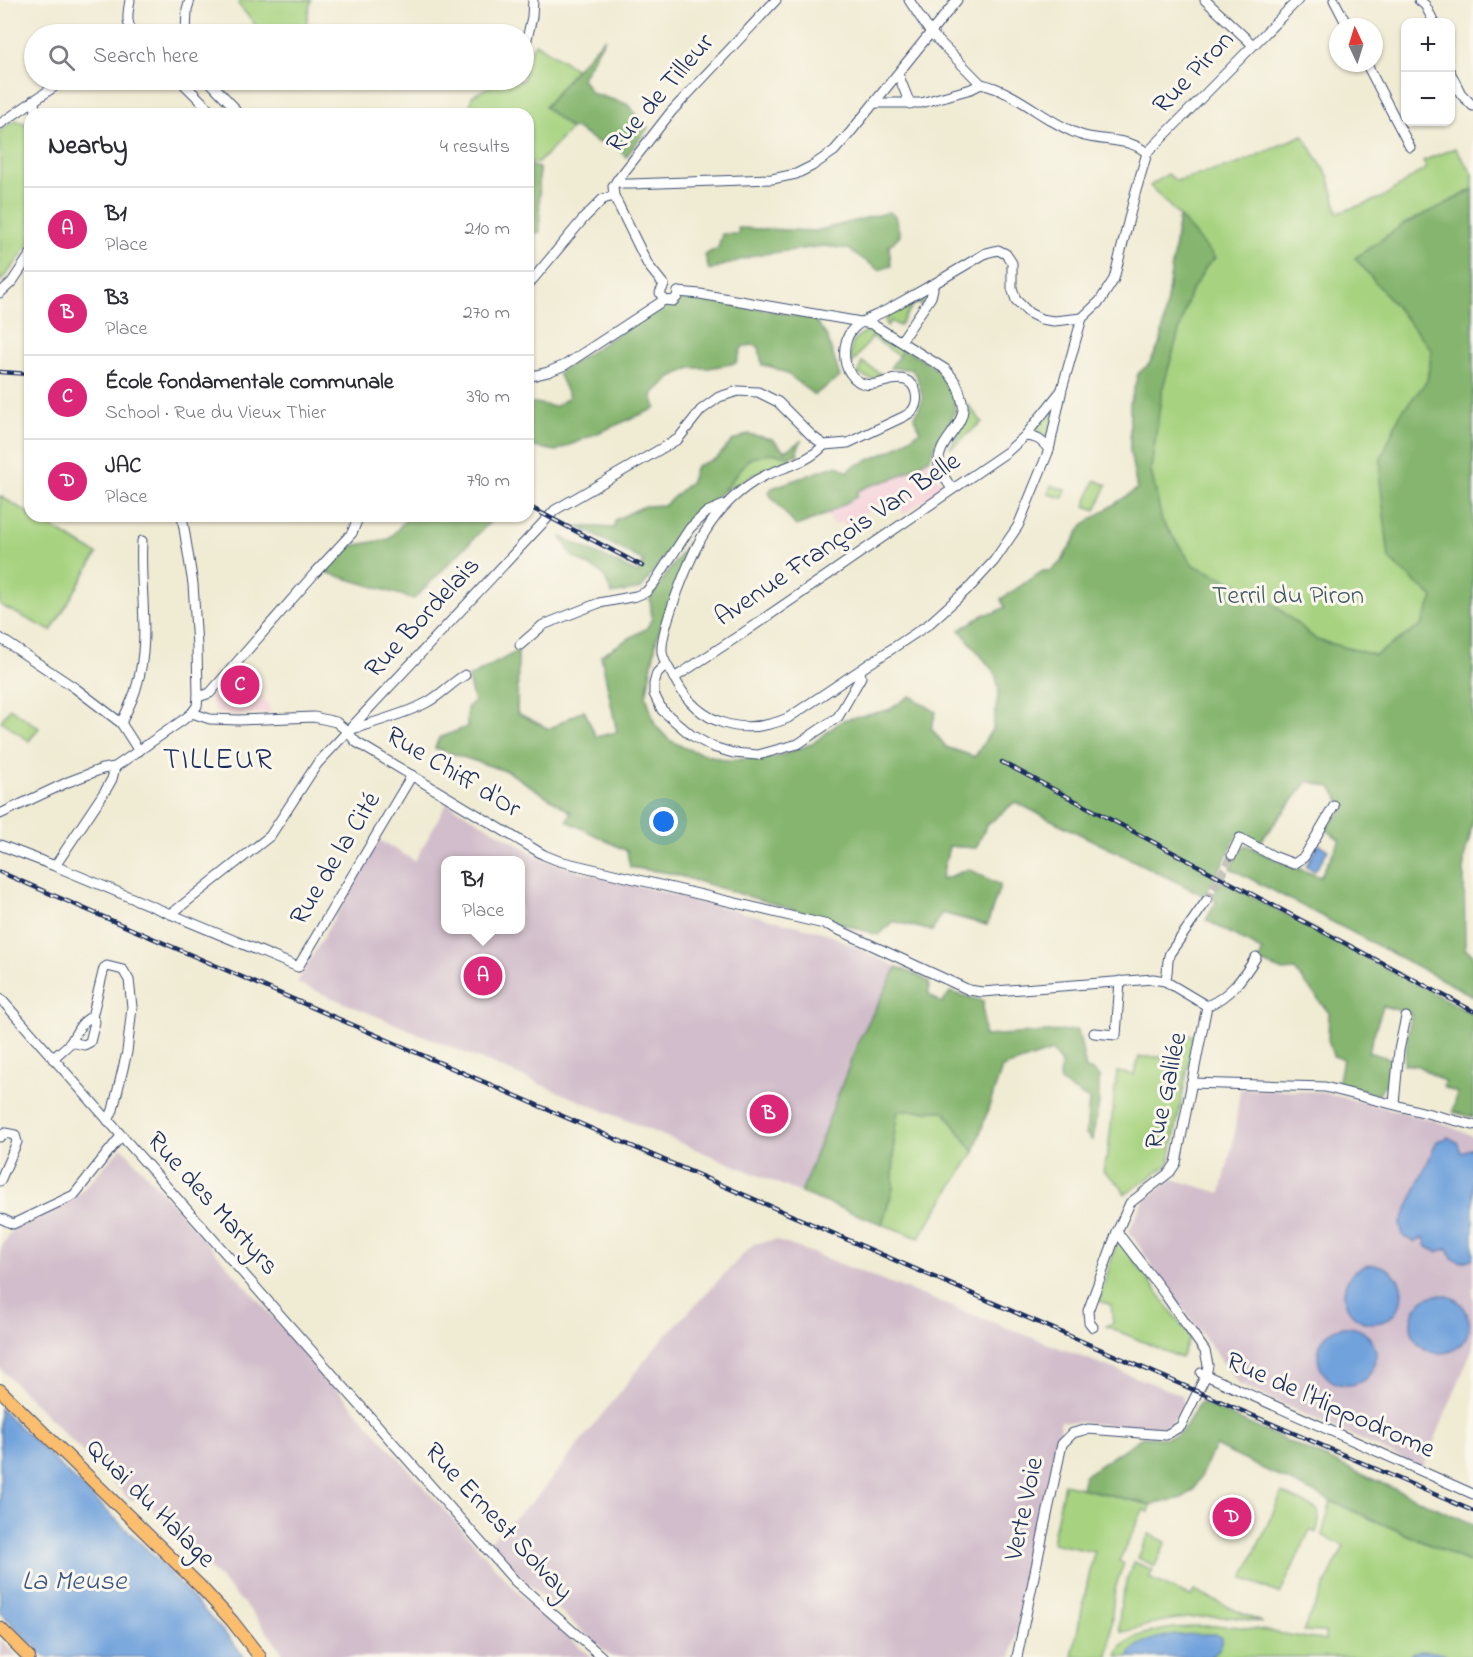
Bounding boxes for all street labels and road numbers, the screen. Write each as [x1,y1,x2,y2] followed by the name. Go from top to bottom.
[1144,22,1244,124] street label: Rue Piron
[598,25,725,163] street label: Rue de Tilleur
[707,442,970,637] street label: Avenue François Van Belle
[356,548,490,688] street label: Rue Bordelais
[378,717,529,829] street label: Rue Chiff d'Or
[281,784,392,933] street label: Rue de la Cité
[1136,1028,1199,1153] street label: Rue Galilée
[136,1123,288,1285] street label: Rue des Martyrs
[1219,1342,1442,1470] street label: Rue de l'Hippodrome
[76,1430,224,1578] street label: Quai du Halage
[414,1434,582,1610] street label: Rue Ernest Solvay
[995,1453,1055,1565] street label: Verte Voie

